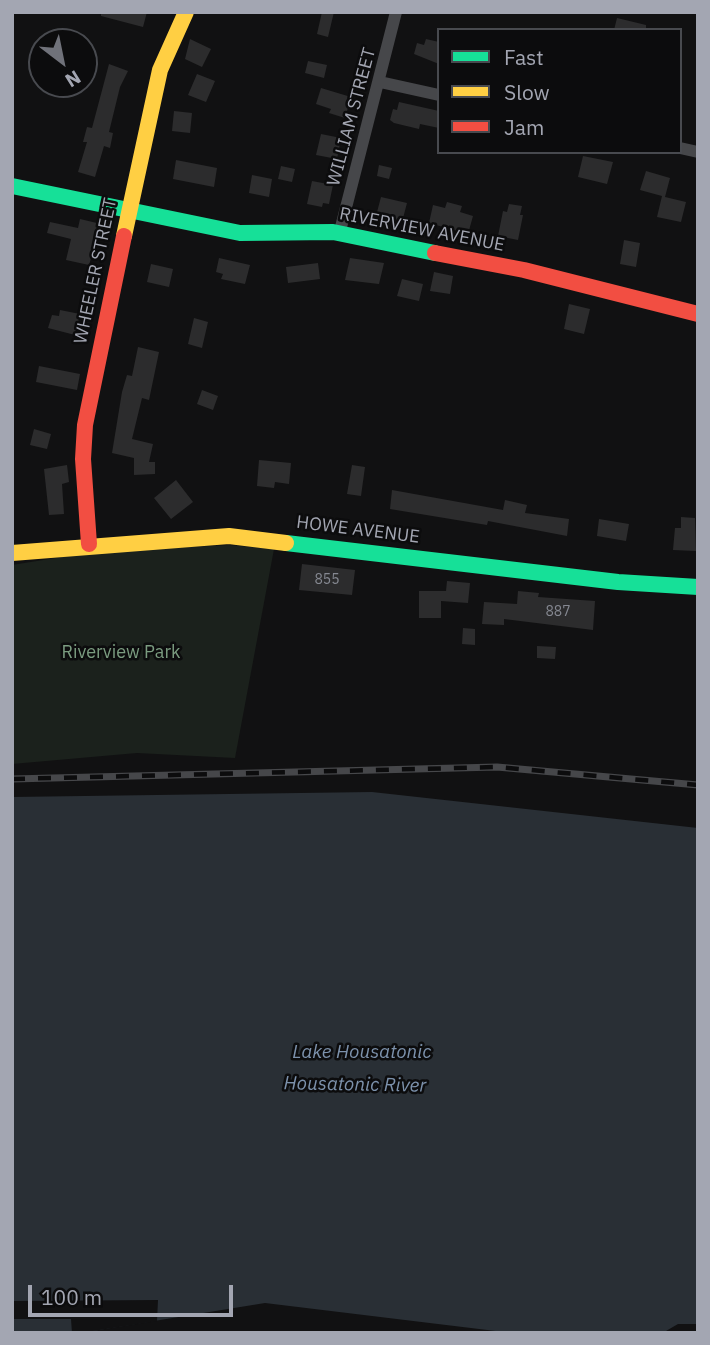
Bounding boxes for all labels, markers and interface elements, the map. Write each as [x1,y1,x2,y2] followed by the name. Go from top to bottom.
[28,28,98,98] north arrow
[437,28,682,154] legend
[504,43,544,71] text: Fast
[323,46,381,188] street label: WILLIAM STREET
[61,65,85,93] text: N
[504,78,550,106] text: Slow
[504,113,544,141] text: Jam
[70,196,122,346] street label: WHEELER STREET
[338,203,506,257] street label: RIVERVIEW AVENUE
[295,512,421,548] street label: HOWE AVENUE
[314,572,340,588] house number: 855
[545,604,571,620] house number: 887
[61,642,181,664] park label: Riverview Park
[292,1042,432,1064] water label: Lake Housatonic
[283,1072,427,1098] water label: Housatonic River
[32,1272,236,1316] scale bar
[41,1283,102,1311] text: 100 m

